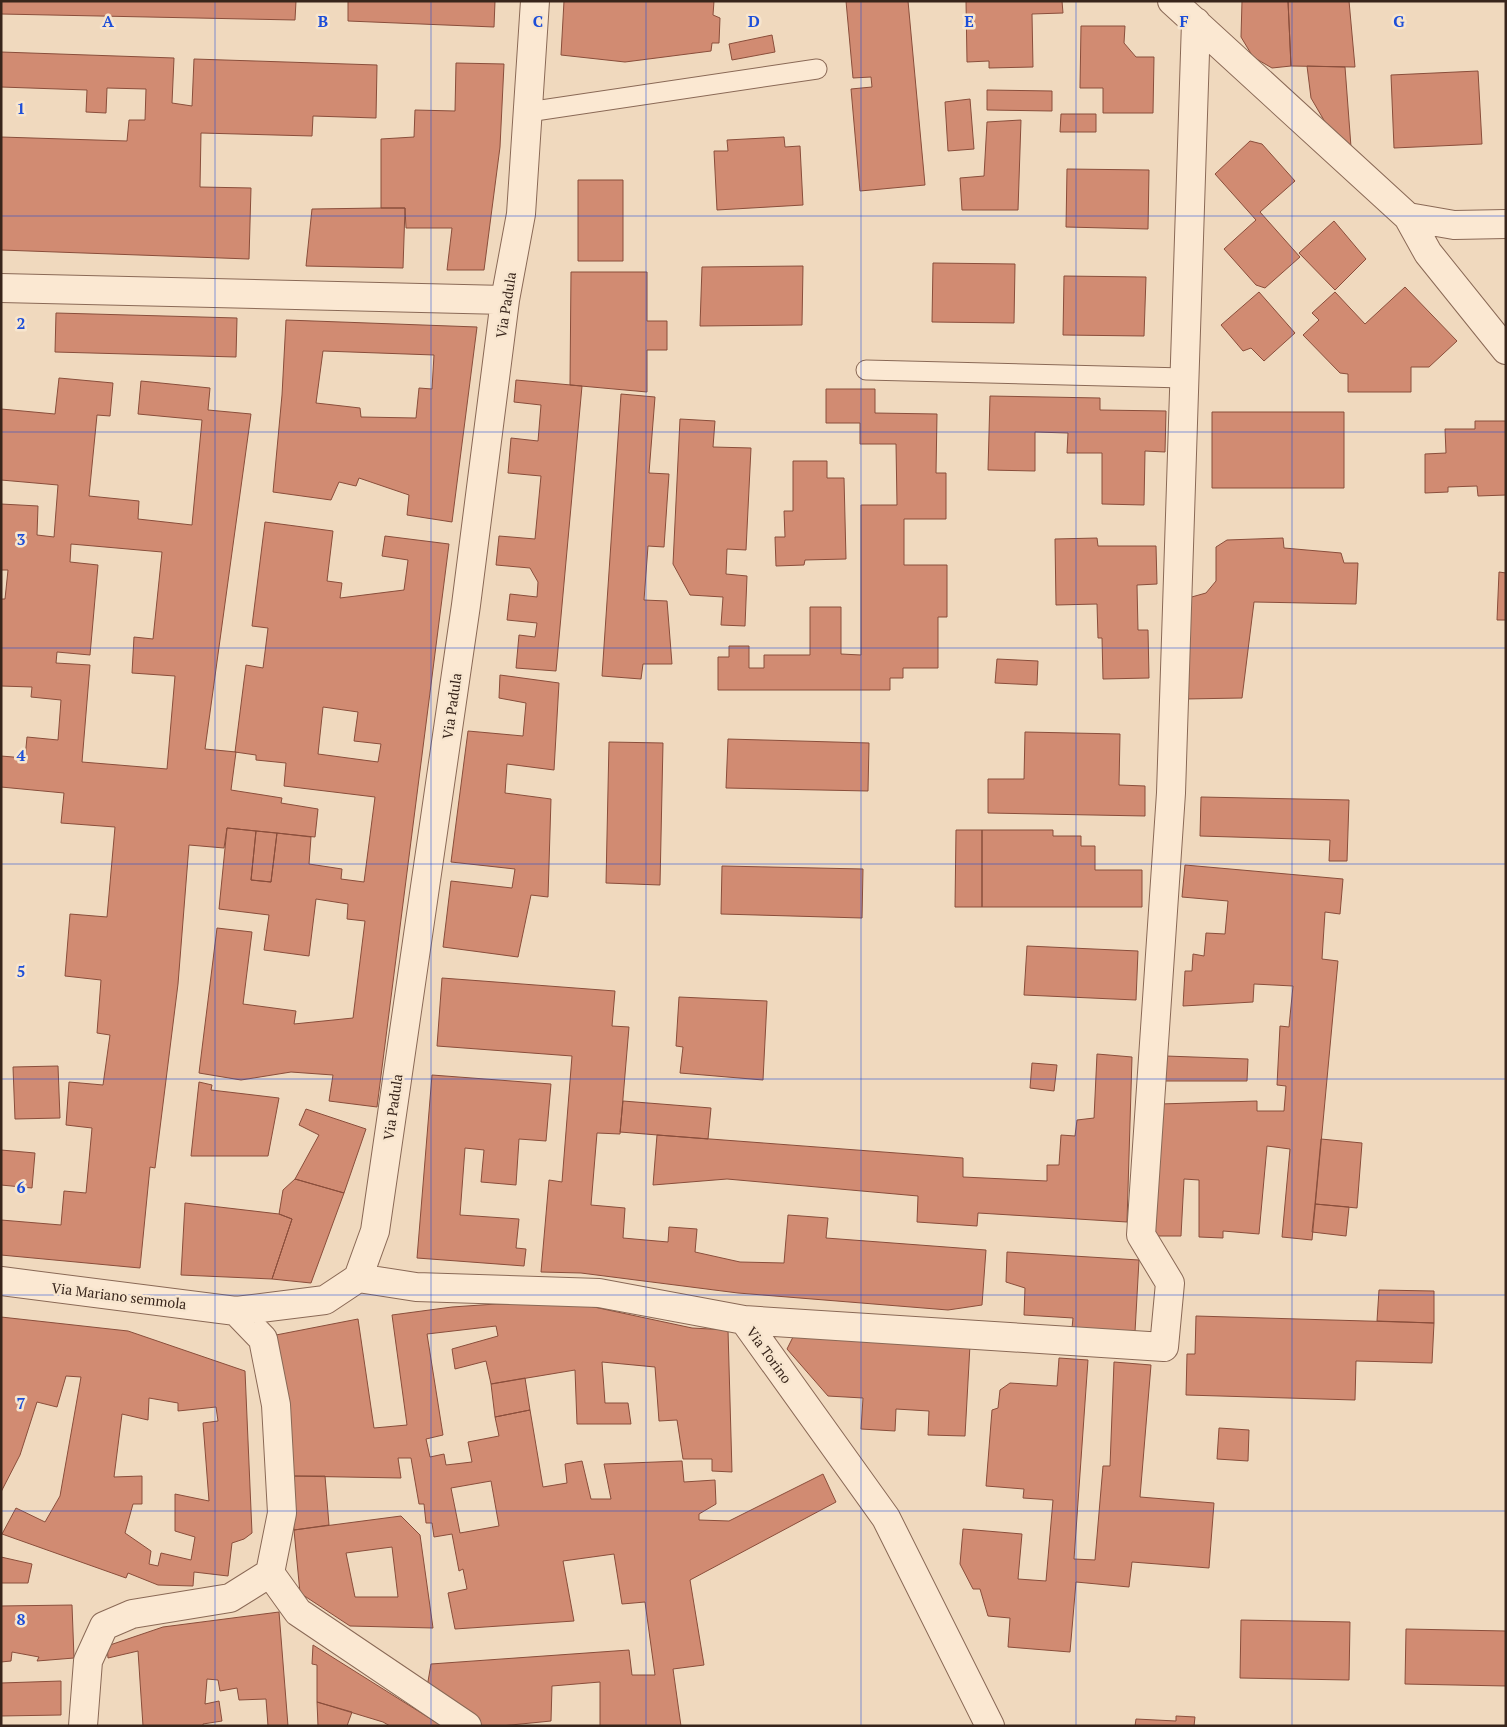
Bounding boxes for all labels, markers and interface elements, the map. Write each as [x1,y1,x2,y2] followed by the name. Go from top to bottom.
[102,10,114,32] text: A
[318,10,328,32] text: B
[533,10,543,32] text: C
[748,10,760,32] text: D
[964,10,974,32] text: E
[1179,10,1189,32] text: F
[1393,10,1405,32] text: G
[16,97,26,119] text: 1
[491,270,520,339] street label: Via Padula
[16,312,26,334] text: 2
[16,528,26,550] text: 3
[437,672,466,740] street label: Via Padula
[16,744,26,766] text: 4
[16,960,26,982] text: 5
[378,1073,407,1141] street label: Via Padula
[16,1176,26,1198] text: 6
[50,1278,188,1313] street label: Via Mariano semmola
[742,1323,796,1387] street label: Via Torino
[16,1392,26,1414] text: 7
[16,1608,26,1630] text: 8

